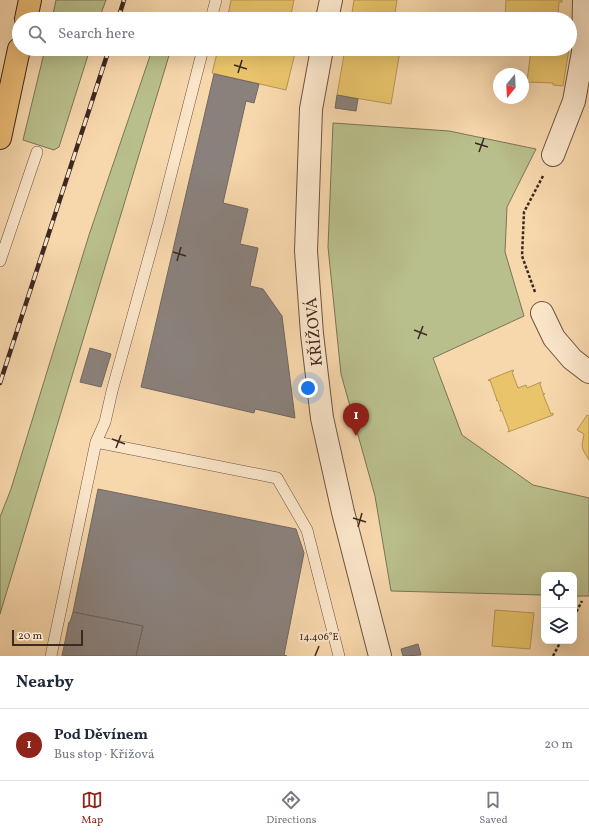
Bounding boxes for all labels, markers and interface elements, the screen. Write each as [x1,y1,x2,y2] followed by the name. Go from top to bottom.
[12,12,577,56] search box
[26,23,48,45] icon: search
[58,24,135,45] text: Search here
[493,68,529,104] north arrow
[300,296,329,367] street label: KŘÍŽOVÁ
[298,378,318,398] your location
[343,403,369,436] pin: 1
[541,572,577,644] map controls
[541,572,577,608] button: locate
[541,608,577,644] button: layers
[12,628,83,647] scale bar
[18,629,42,644] text: 20 m
[300,630,338,644] text: 14.406°E
[16,671,74,694] text: Nearby
[54,725,148,746] text: Pod Děvínem
[26,736,32,754] text: 1
[544,736,573,754] text: 20 m
[54,746,155,764] text: Bus stop · Křížová
[81,789,103,828] tab: Map
[266,789,317,828] tab: Directions
[479,789,508,828] tab: Saved

